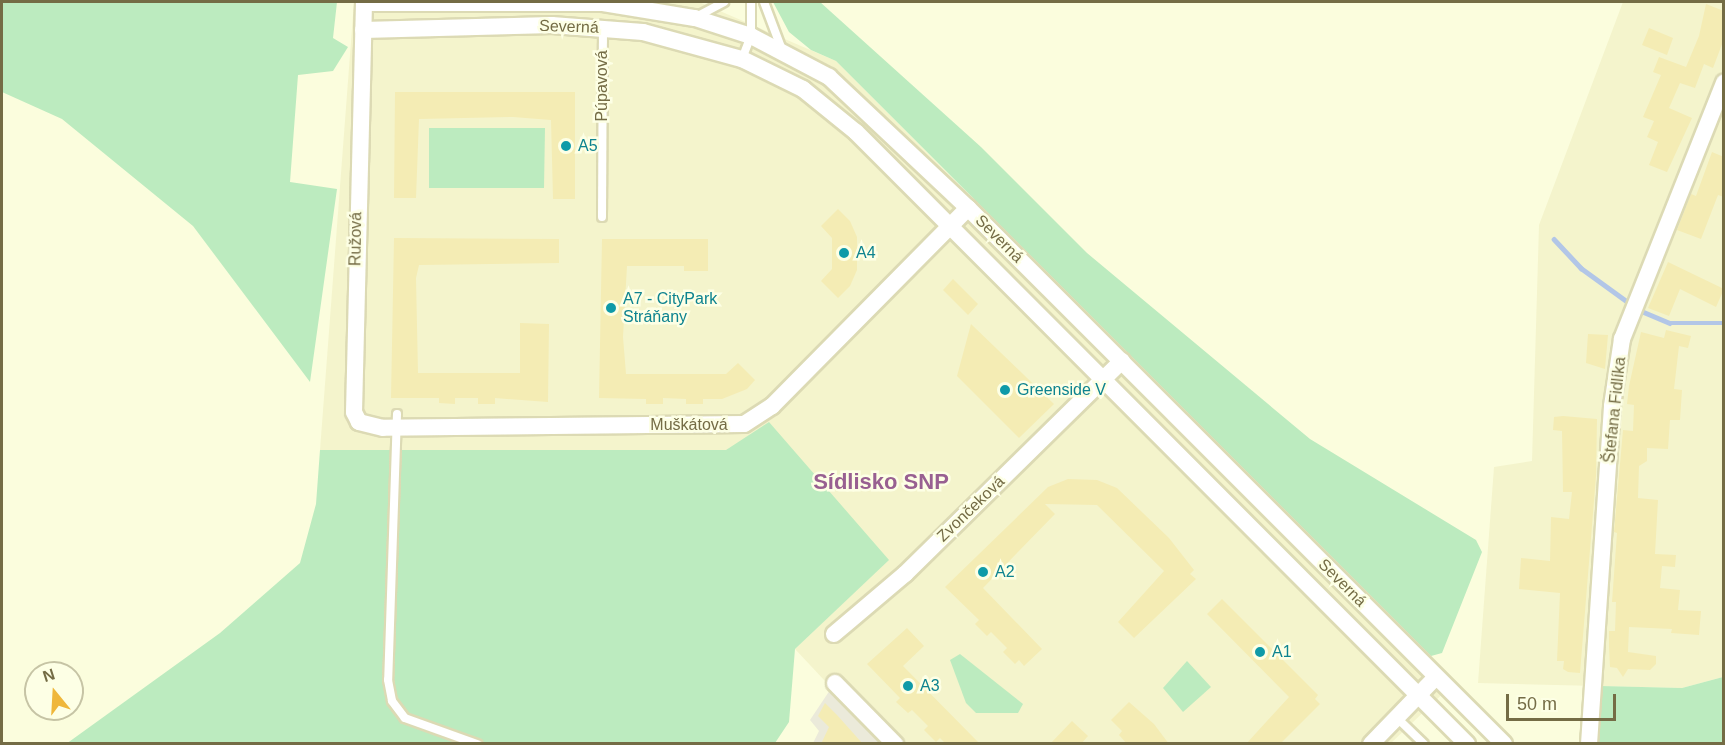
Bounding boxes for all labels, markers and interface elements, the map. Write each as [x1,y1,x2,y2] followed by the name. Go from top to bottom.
[539,16,599,38] street label: Severná
[592,50,612,122] street label: Púpavová
[578,136,598,156] place label: A5
[559,139,573,153] marker: A5
[971,211,1027,267] street label: Severná
[346,212,366,266] street label: Ružová
[856,243,876,263] place label: A4
[837,246,851,260] marker: A4
[623,289,717,327] place label: A7 - CityPark Stráňany
[604,301,618,315] marker: A7 - CityPark Stráňany
[1600,356,1630,464] street label: Štefana Fidlíka
[1017,380,1106,400] place label: Greenside V
[998,383,1012,397] marker: Greenside V
[650,415,728,435] street label: Muškátová
[813,469,949,495] district label: Sídlisko SNP
[933,472,1009,546] street label: Zvončeková
[1314,555,1370,611] street label: Severná
[995,562,1015,582] place label: A2
[976,565,990,579] marker: A2
[1272,642,1292,662] place label: A1
[1253,645,1267,659] marker: A1
[24,661,84,721] north arrow
[41,665,57,685] text: N
[920,676,940,696] place label: A3
[901,679,915,693] marker: A3
[1509,682,1618,720] scale bar
[1517,694,1557,714] text: 50 m

